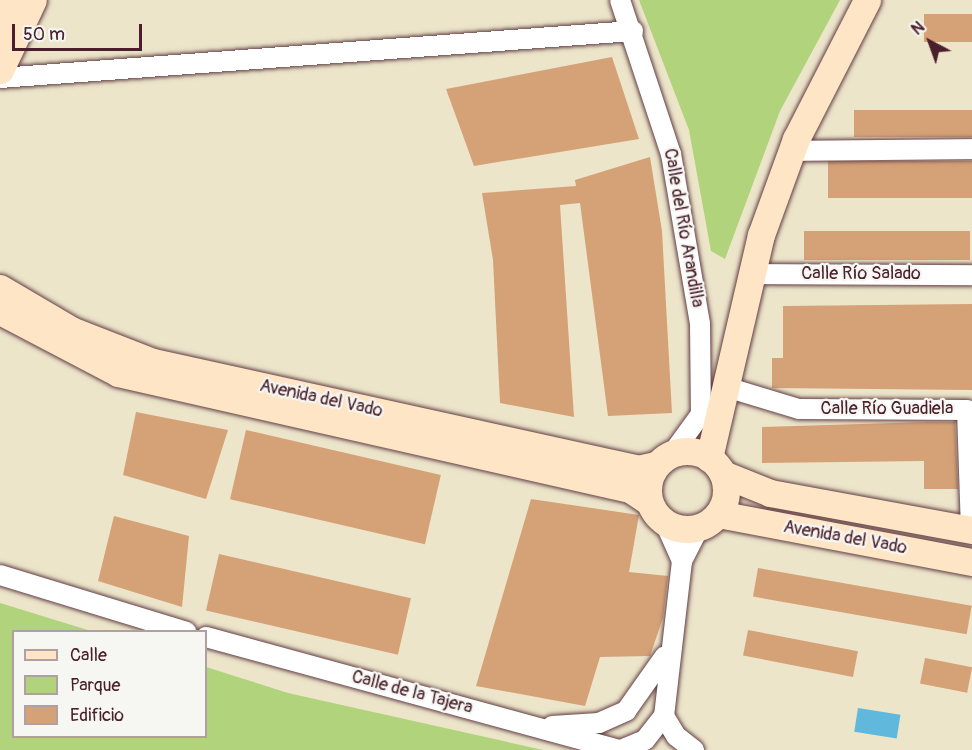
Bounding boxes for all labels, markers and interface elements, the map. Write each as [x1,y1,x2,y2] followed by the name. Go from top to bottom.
[15,12,146,50] scale bar
[900,12,960,72] north arrow
[908,17,929,40] text: N
[23,23,65,46] text: 50 m
[658,147,708,309] street label: Calle del Río Arandilla
[801,263,921,285] street label: Calle Río Salado
[258,375,384,423] street label: Avenida del Vado
[821,398,953,420] street label: Calle Río Guadiela
[782,517,908,559] street label: Avenida del Vado
[12,630,207,738] legend
[70,644,107,667] text: Calle
[349,666,475,720] street label: Calle de la Tajera
[70,674,120,697] text: Parque
[70,704,124,727] text: Edificio

